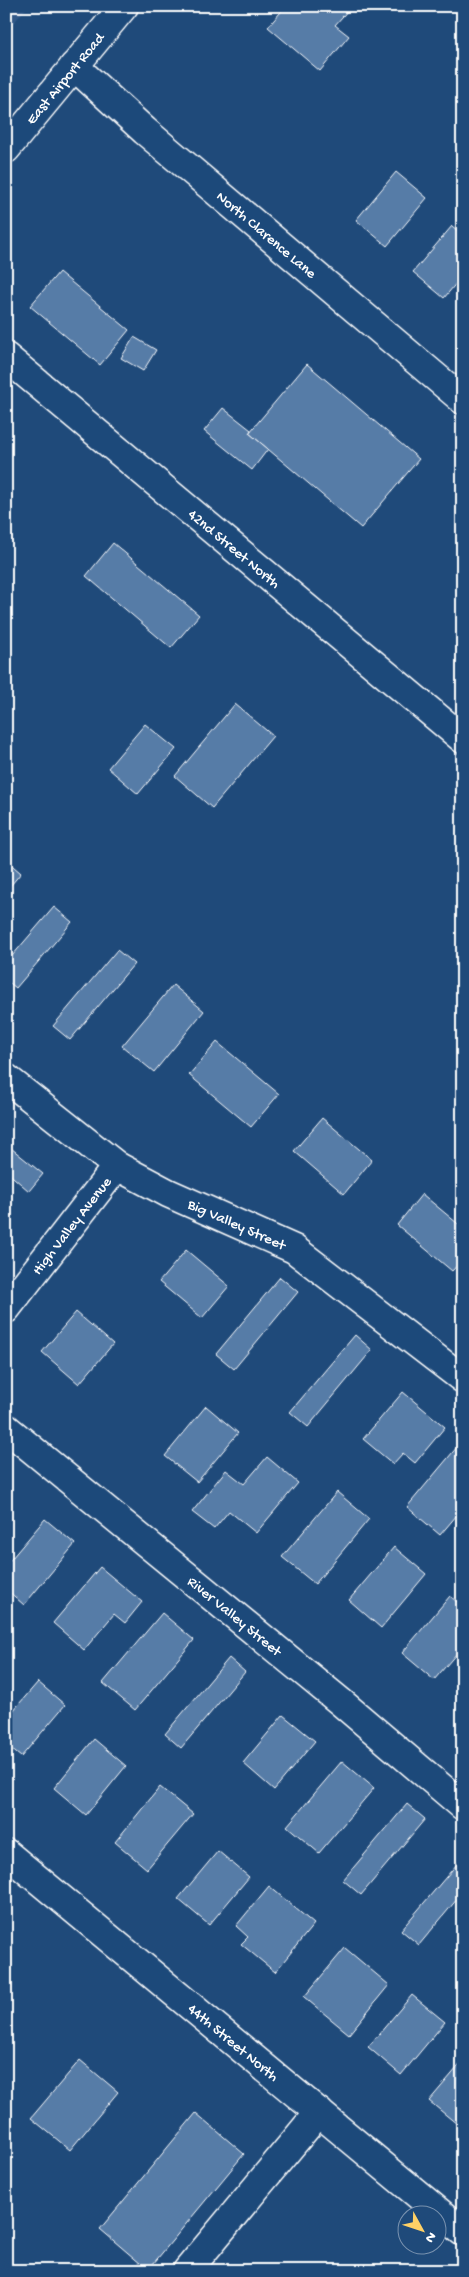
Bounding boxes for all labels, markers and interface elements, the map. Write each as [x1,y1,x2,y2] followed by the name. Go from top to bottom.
[23,29,110,129] street label: East Airport Road
[212,188,320,283] street label: North Clarence Lane
[184,506,283,593] street label: 42nd Street North
[29,1174,116,1279] street label: High Valley Avenue
[184,1196,290,1256] street label: Big Valley Street
[183,1573,286,1662] street label: River Valley Street
[183,2001,282,2086] street label: 44th Street North
[396,2204,446,2254] north arrow
[421,2228,439,2246] text: N

